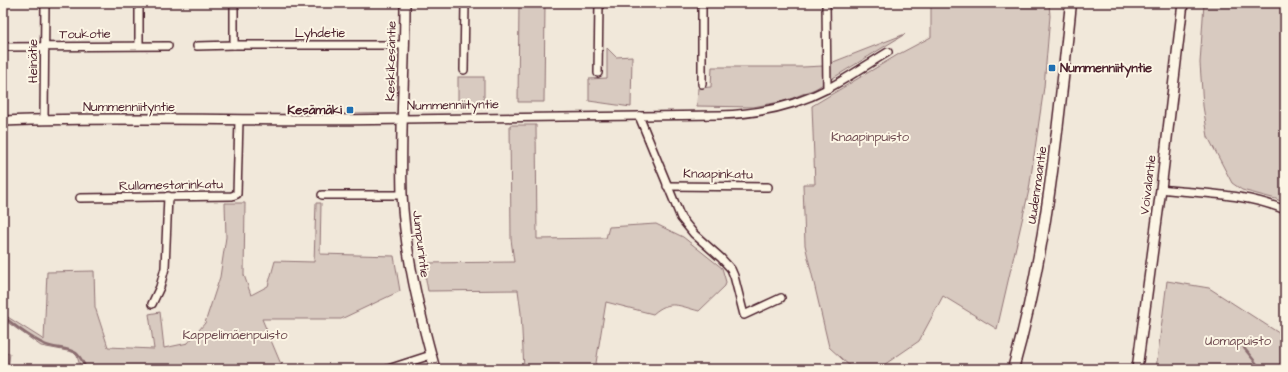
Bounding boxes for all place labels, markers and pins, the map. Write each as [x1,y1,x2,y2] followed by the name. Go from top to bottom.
[1060,59,1152,78] place label: Nummenniityntie
[1047,63,1057,73] marker: Nummenniityntie
[287,101,343,119] place label: Kesämäki
[345,105,355,115] marker: Kesämäki

